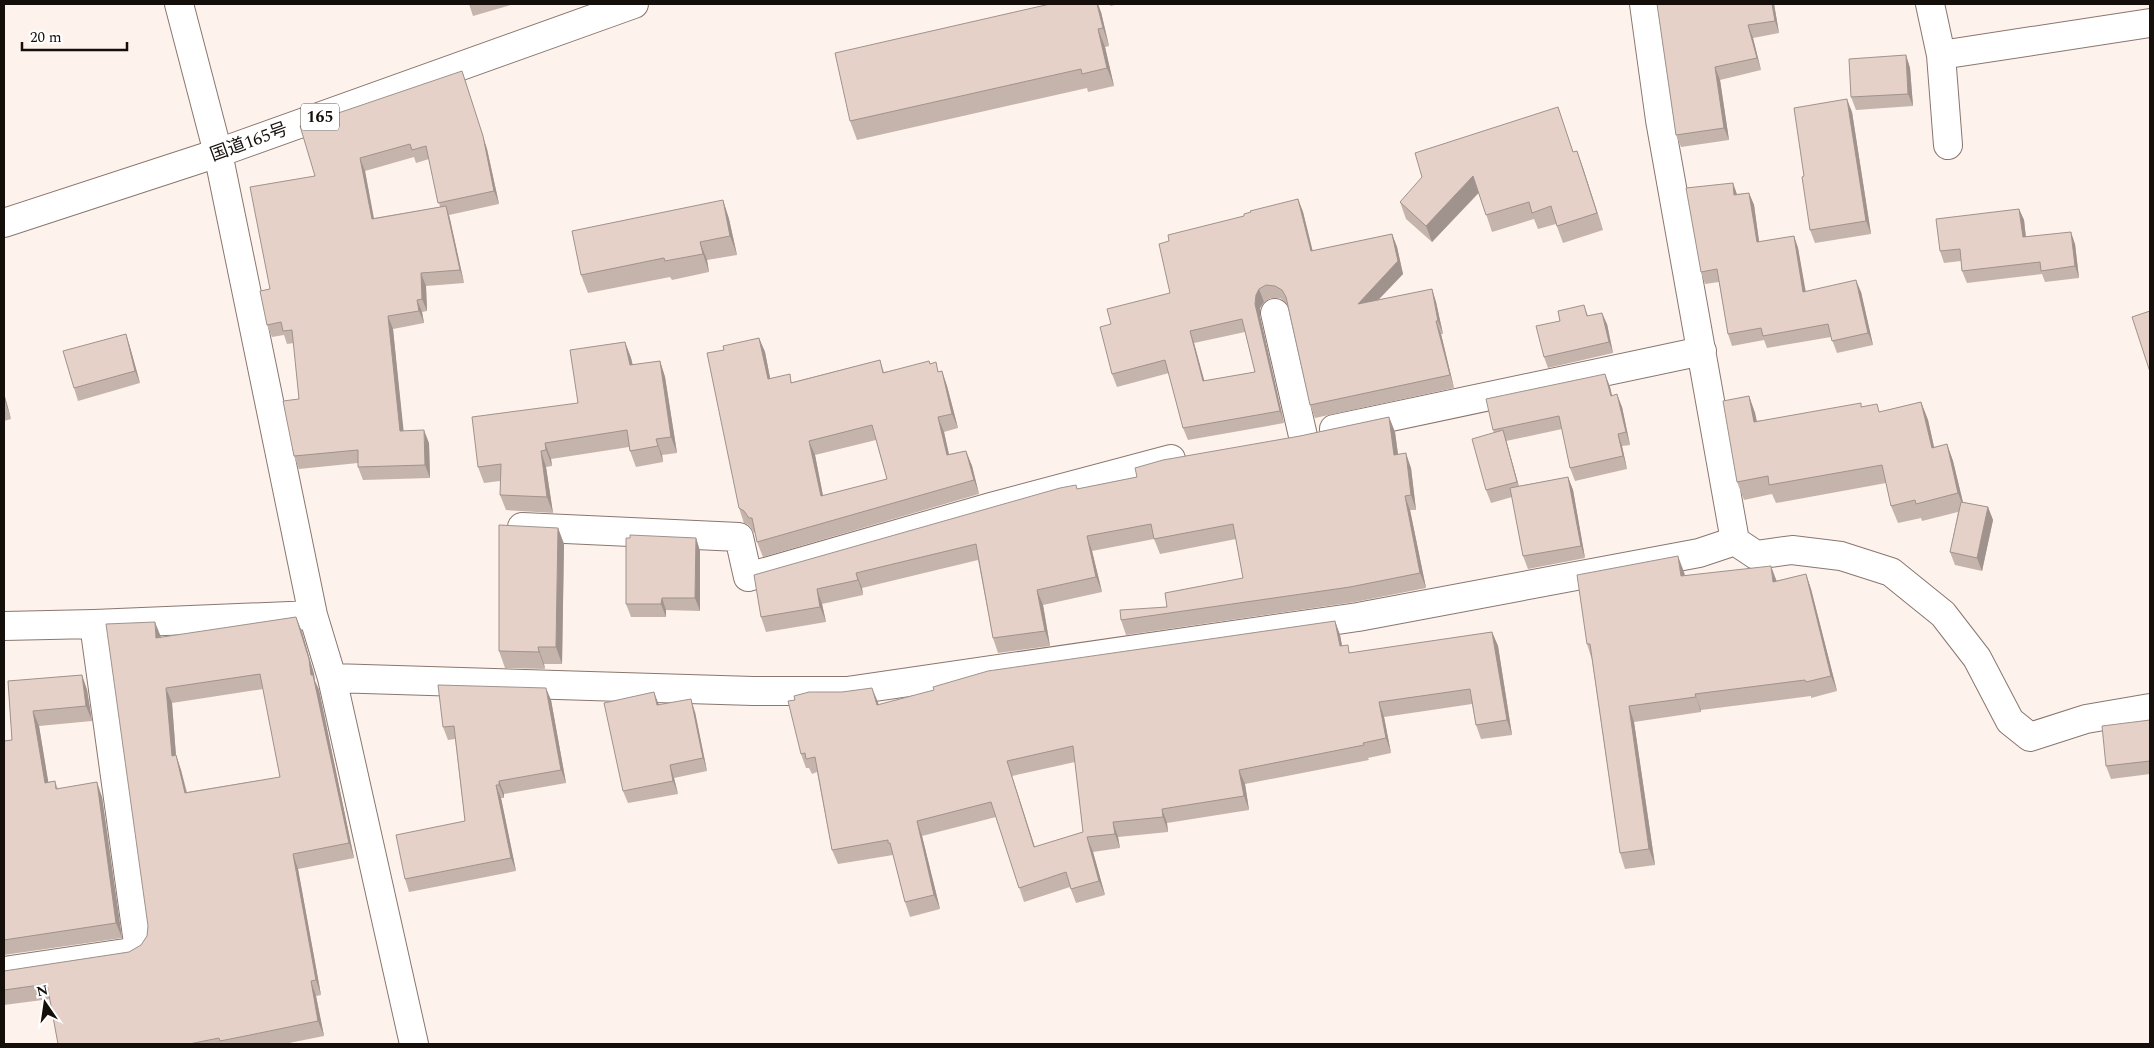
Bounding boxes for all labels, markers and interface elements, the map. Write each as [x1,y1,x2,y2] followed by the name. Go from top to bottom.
[22,20,128,52] scale bar
[30,26,62,49] text: 20 m
[301,104,339,130] road number: 165
[206,115,292,169] street label: 国道165号
[20,978,70,1028] north arrow
[34,979,50,1002] text: N

